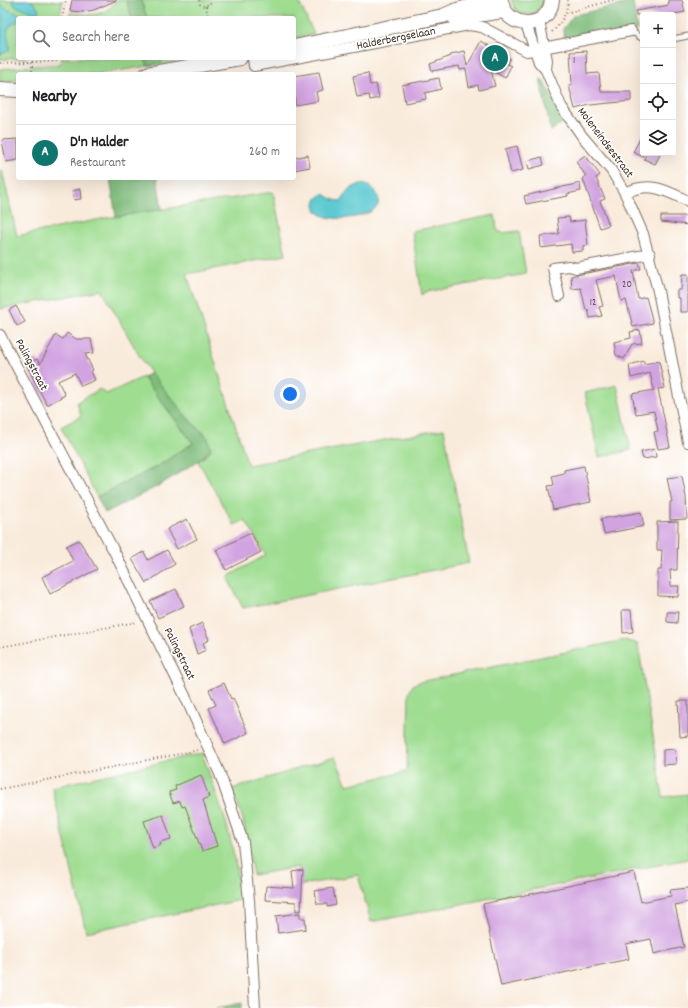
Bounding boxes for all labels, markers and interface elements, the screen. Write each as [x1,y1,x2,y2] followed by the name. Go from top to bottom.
[640,12,676,156] map controls
[640,12,676,48] button: +
[16,16,296,60] search box
[355,23,437,55] street label: Halderbergselaan
[30,27,52,49] icon: search
[62,27,130,49] text: Search here
[482,43,508,73] pin: A
[640,48,676,84] button: −
[573,54,575,68] house number: 1
[640,84,676,120] button: locate
[32,86,76,110] text: Nearby
[573,104,638,182] street label: Moleneindsestraat
[640,120,676,156] button: layers
[70,132,129,154] text: D'n Halder
[41,143,49,162] text: A
[249,143,280,162] text: 260 m
[70,154,126,173] text: Restaurant
[622,278,632,292] house number: 20
[590,296,596,310] house number: 12
[10,336,52,394] street label: Palingstraat
[280,384,300,404] your location
[159,625,199,684] street label: Palingstraat

